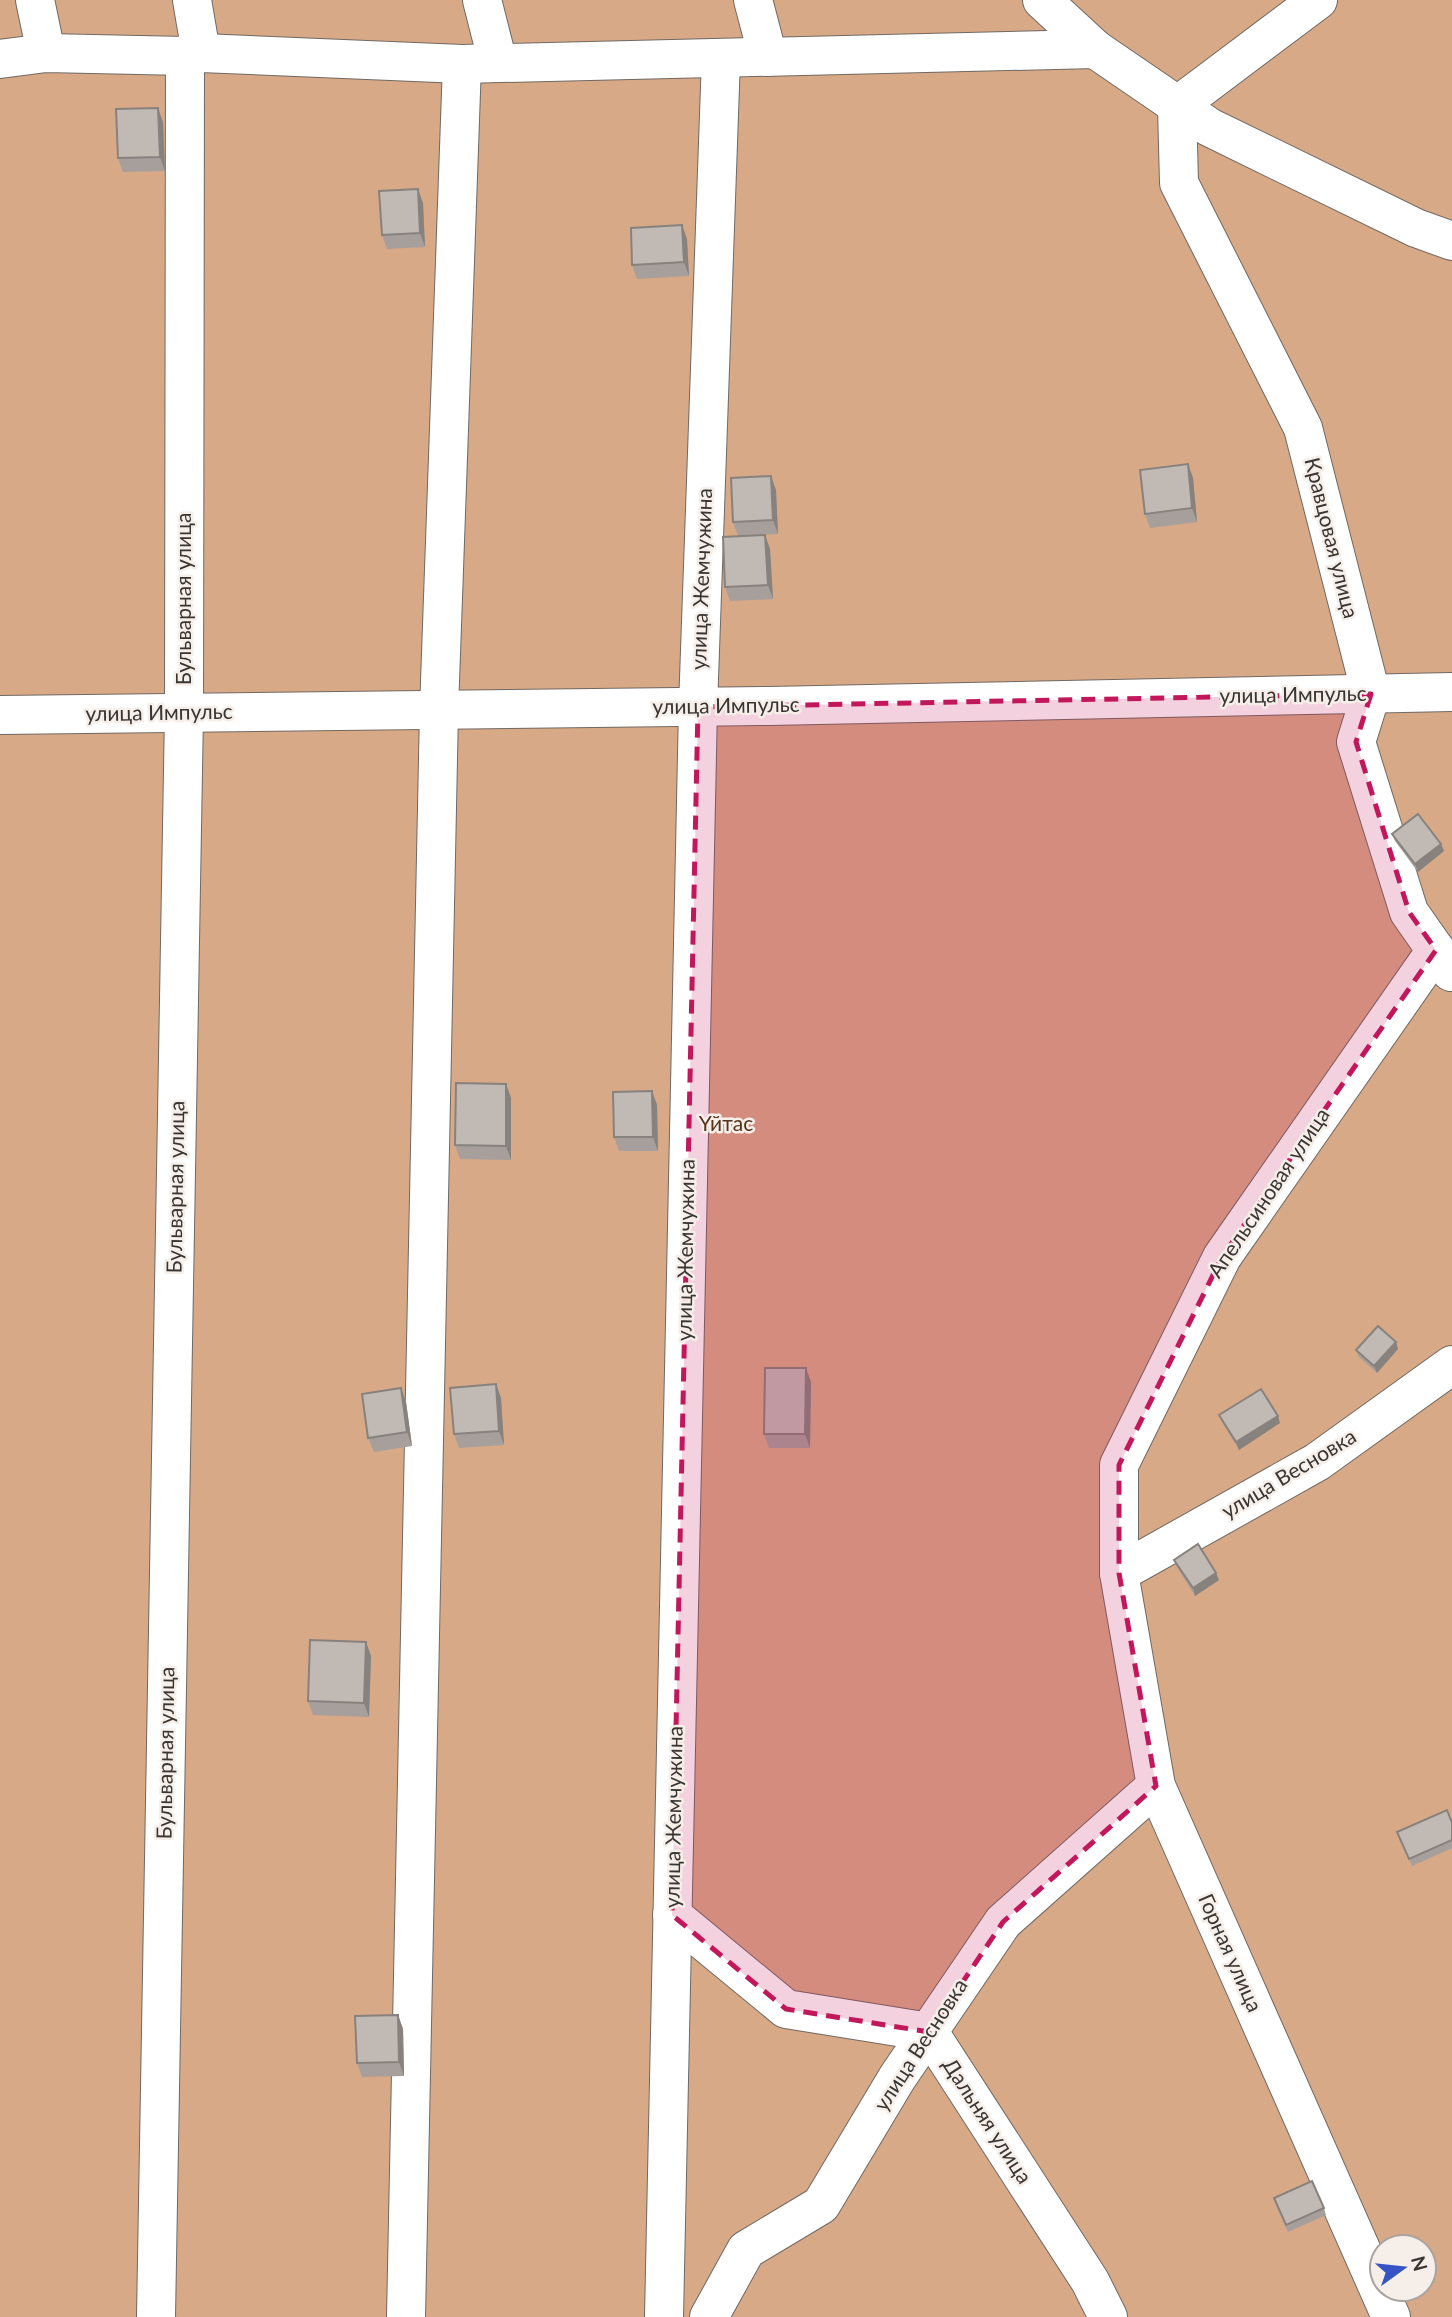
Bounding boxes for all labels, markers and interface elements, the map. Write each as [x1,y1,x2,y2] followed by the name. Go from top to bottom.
[1300,455,1365,621] street label: Кравцовая улица
[685,487,716,670] street label: улица Жемчужина
[170,513,195,685] street label: Бульварная улица
[1219,680,1367,707] street label: улица Импульс
[652,691,800,718] street label: улица Импульс
[85,698,233,725] street label: улица Импульс
[160,1100,189,1274] street label: Бульварная улица
[1202,1103,1334,1282] street label: Апельсиновая улица
[699,1110,753,1135] park label: Үйтас
[670,1159,699,1341] street label: улица Жемчужина
[1216,1423,1360,1523] street label: улица Весновка
[150,1666,179,1840] street label: Бульварная улица
[658,1726,687,1908] street label: улица Жемчужина
[1194,1889,1269,2015] street label: Горная улица
[868,1973,972,2115] street label: улица Весновка
[938,2053,1038,2188] street label: Дальняя улица
[1368,2233,1438,2303] north arrow
[1407,2253,1433,2274] text: N

